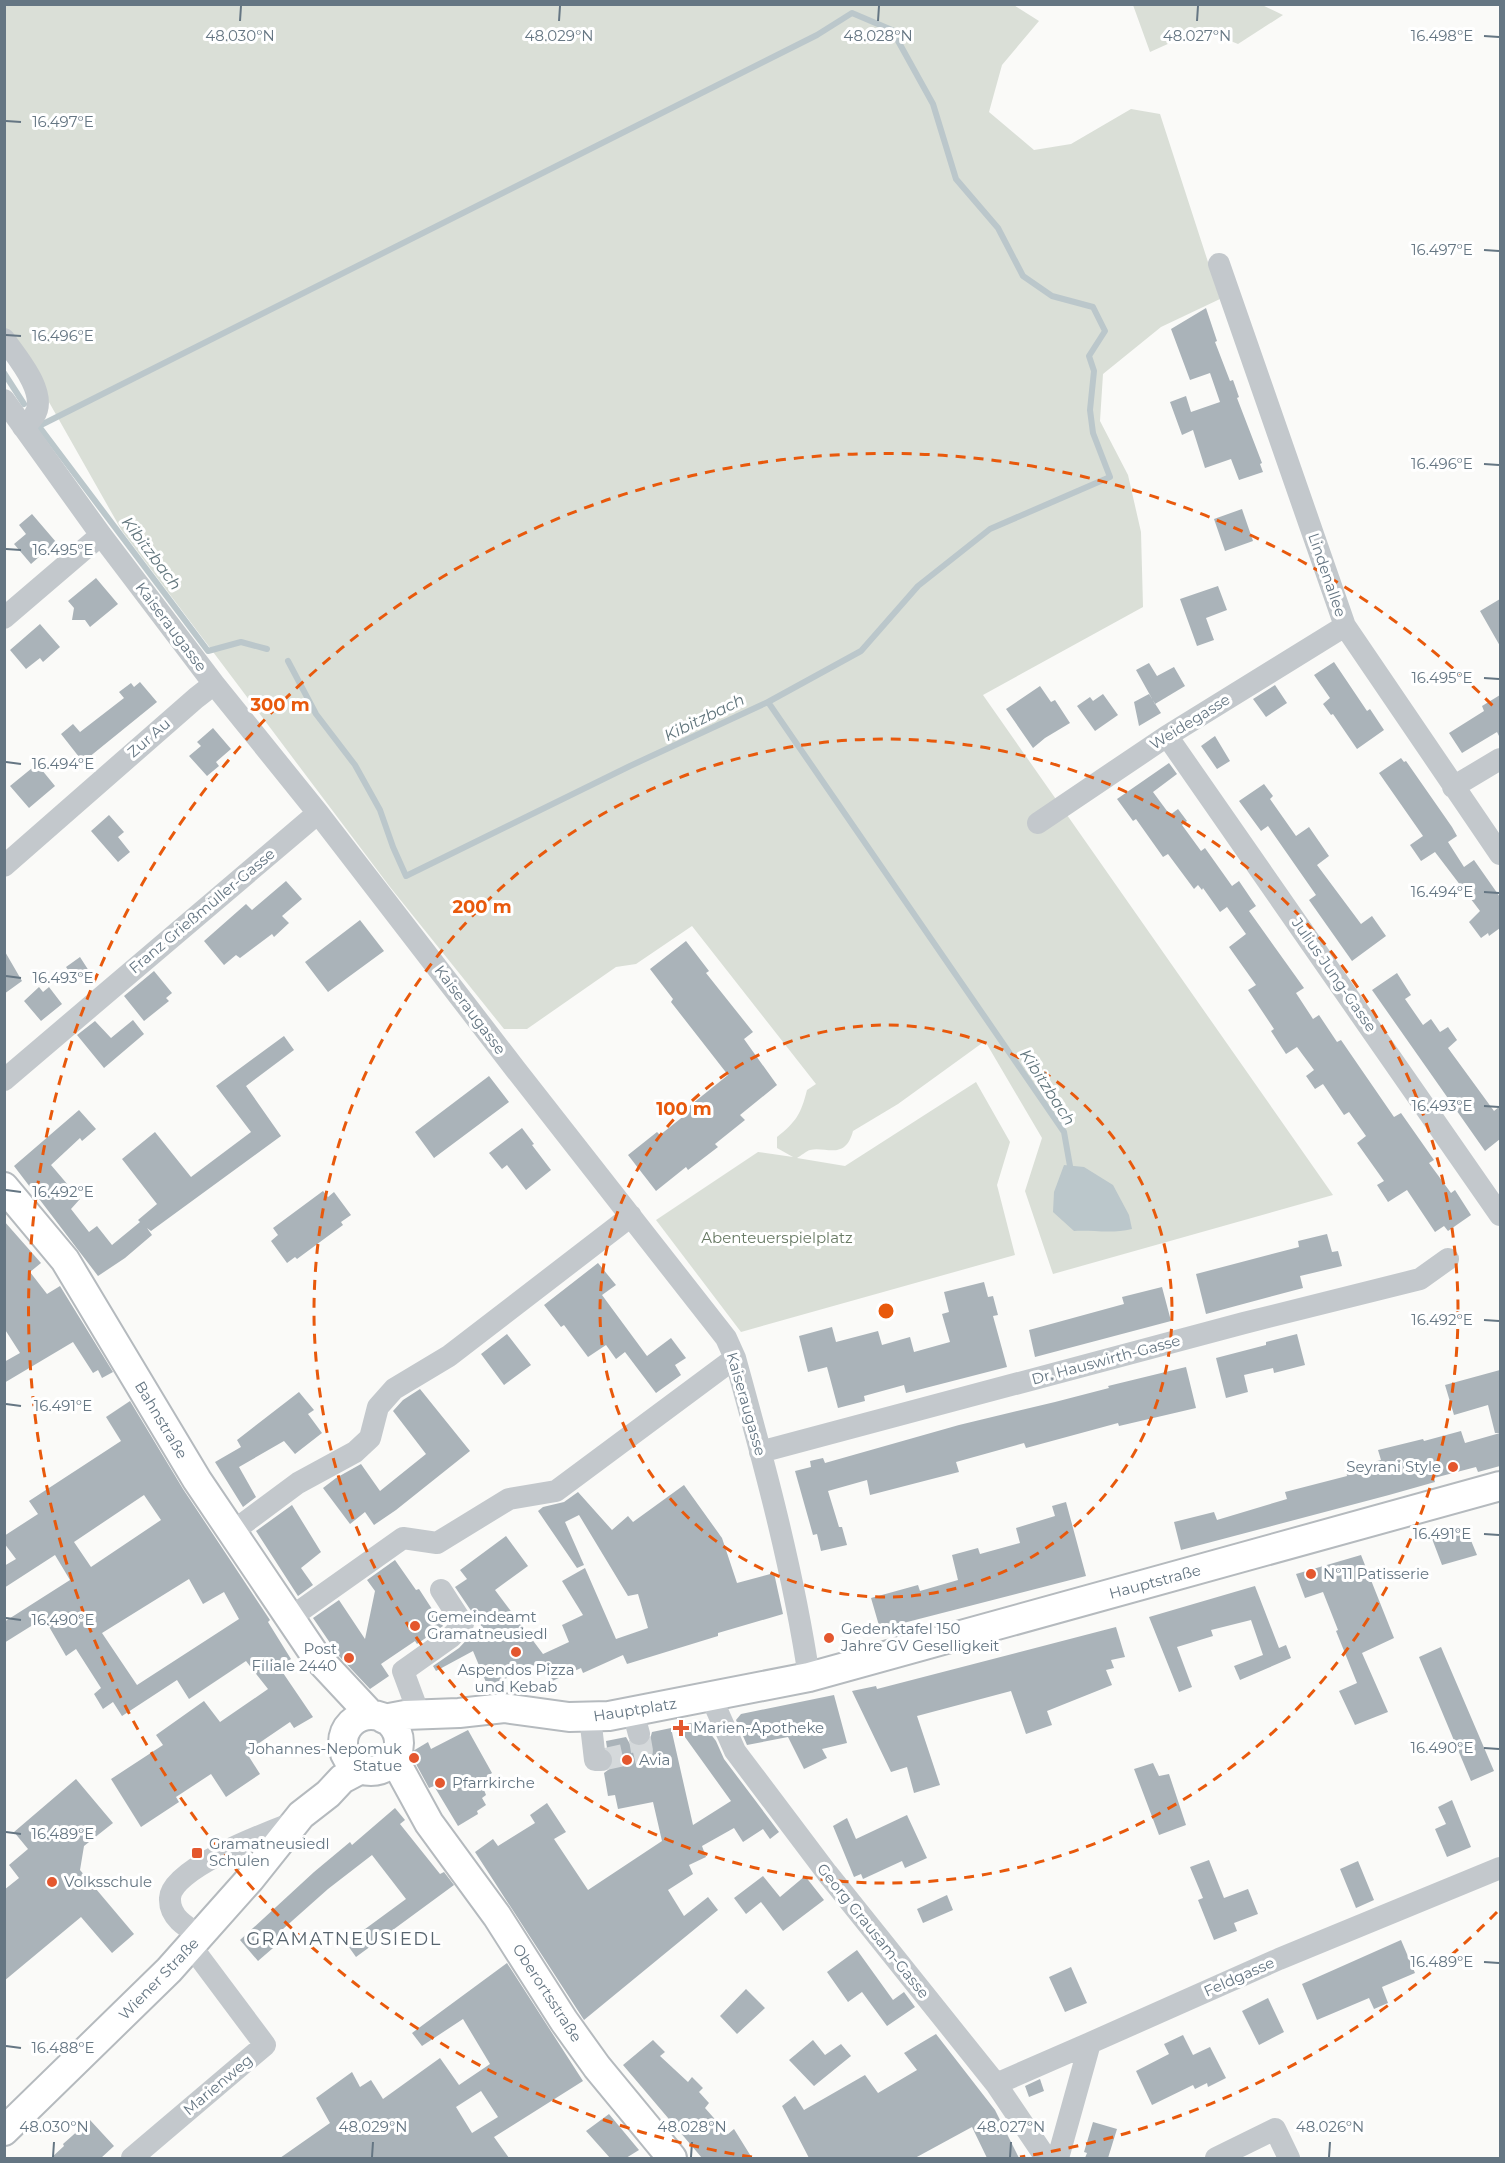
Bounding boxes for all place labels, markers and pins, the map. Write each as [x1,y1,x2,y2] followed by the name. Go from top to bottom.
[876,1301,896,1321] centre of rings
[1346,1457,1441,1476] place label: Seyrani Style
[1446,1460,1460,1474] marker: Seyrani Style
[1323,1564,1429,1583] place label: N°11 Patisserie
[1304,1567,1318,1581] marker: N°11 Patisserie
[427,1607,548,1643] place label: Gemeindeamt Gramatneusiedl
[408,1619,422,1633] marker: Gemeindeamt Gramatneusiedl
[840,1619,999,1655] place label: Gedenktafel 150 Jahre GV Geselligkeit
[822,1631,836,1645] marker: Gedenktafel 150 Jahre GV Geselligkeit
[252,1639,337,1675] place label: Post Filiale 2440
[509,1645,523,1659] marker: Aspendos Pizza und Kebab
[342,1651,356,1665] marker: Post Filiale 2440
[457,1660,575,1696] place label: Aspendos Pizza und Kebab
[693,1718,824,1737] place label: Marien-Apotheke
[674,1721,688,1735] marker: Marien-Apotheke
[247,1739,402,1775] place label: Johannes-Nepomuk Statue
[639,1750,670,1769] place label: Avia
[407,1751,421,1765] marker: Johannes-Nepomuk Statue
[620,1753,634,1767] marker: Avia
[452,1773,535,1792] place label: Pfarrkirche
[433,1776,447,1790] marker: Pfarrkirche
[209,1834,330,1870] place label: Gramatneusiedl Schulen
[190,1846,204,1860] marker: Gramatneusiedl Schulen
[64,1872,152,1891] place label: Volksschule
[45,1875,59,1889] marker: Volksschule

